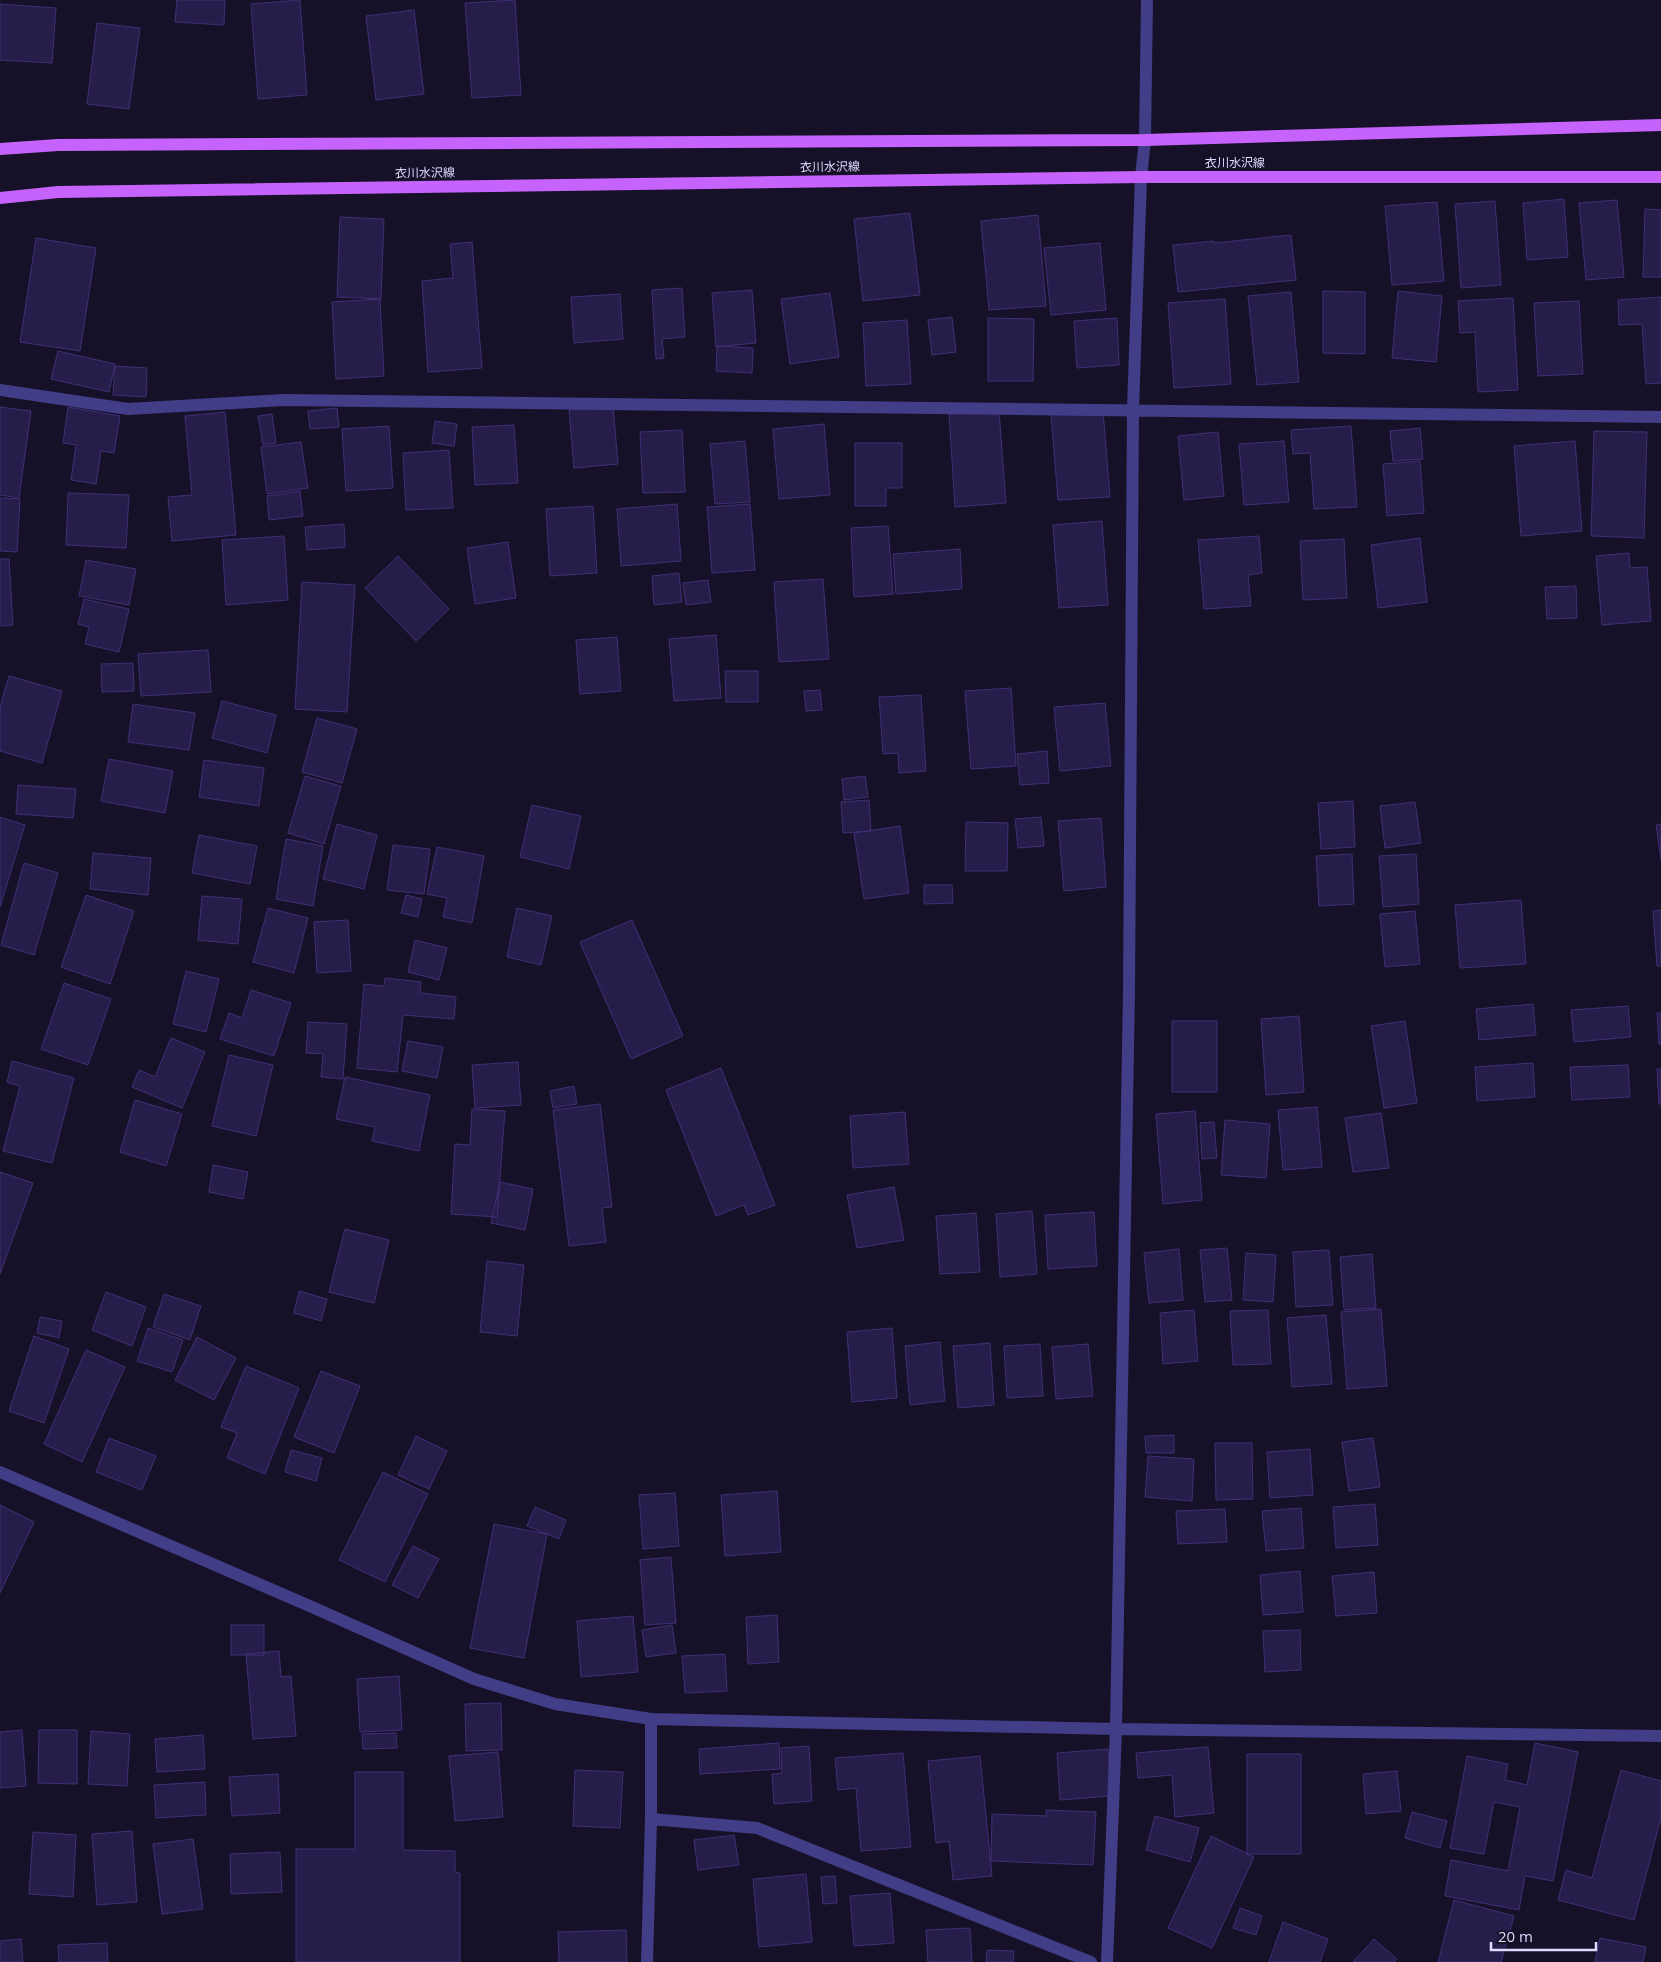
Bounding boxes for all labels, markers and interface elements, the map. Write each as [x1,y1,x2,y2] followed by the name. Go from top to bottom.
[1205,154,1265,171] street label: 衣川水沢線
[800,157,860,176] street label: 衣川水沢線
[395,163,455,182] street label: 衣川水沢線
[1491,1920,1596,1952] scale bar
[1498,1926,1533,1946] text: 20 m

